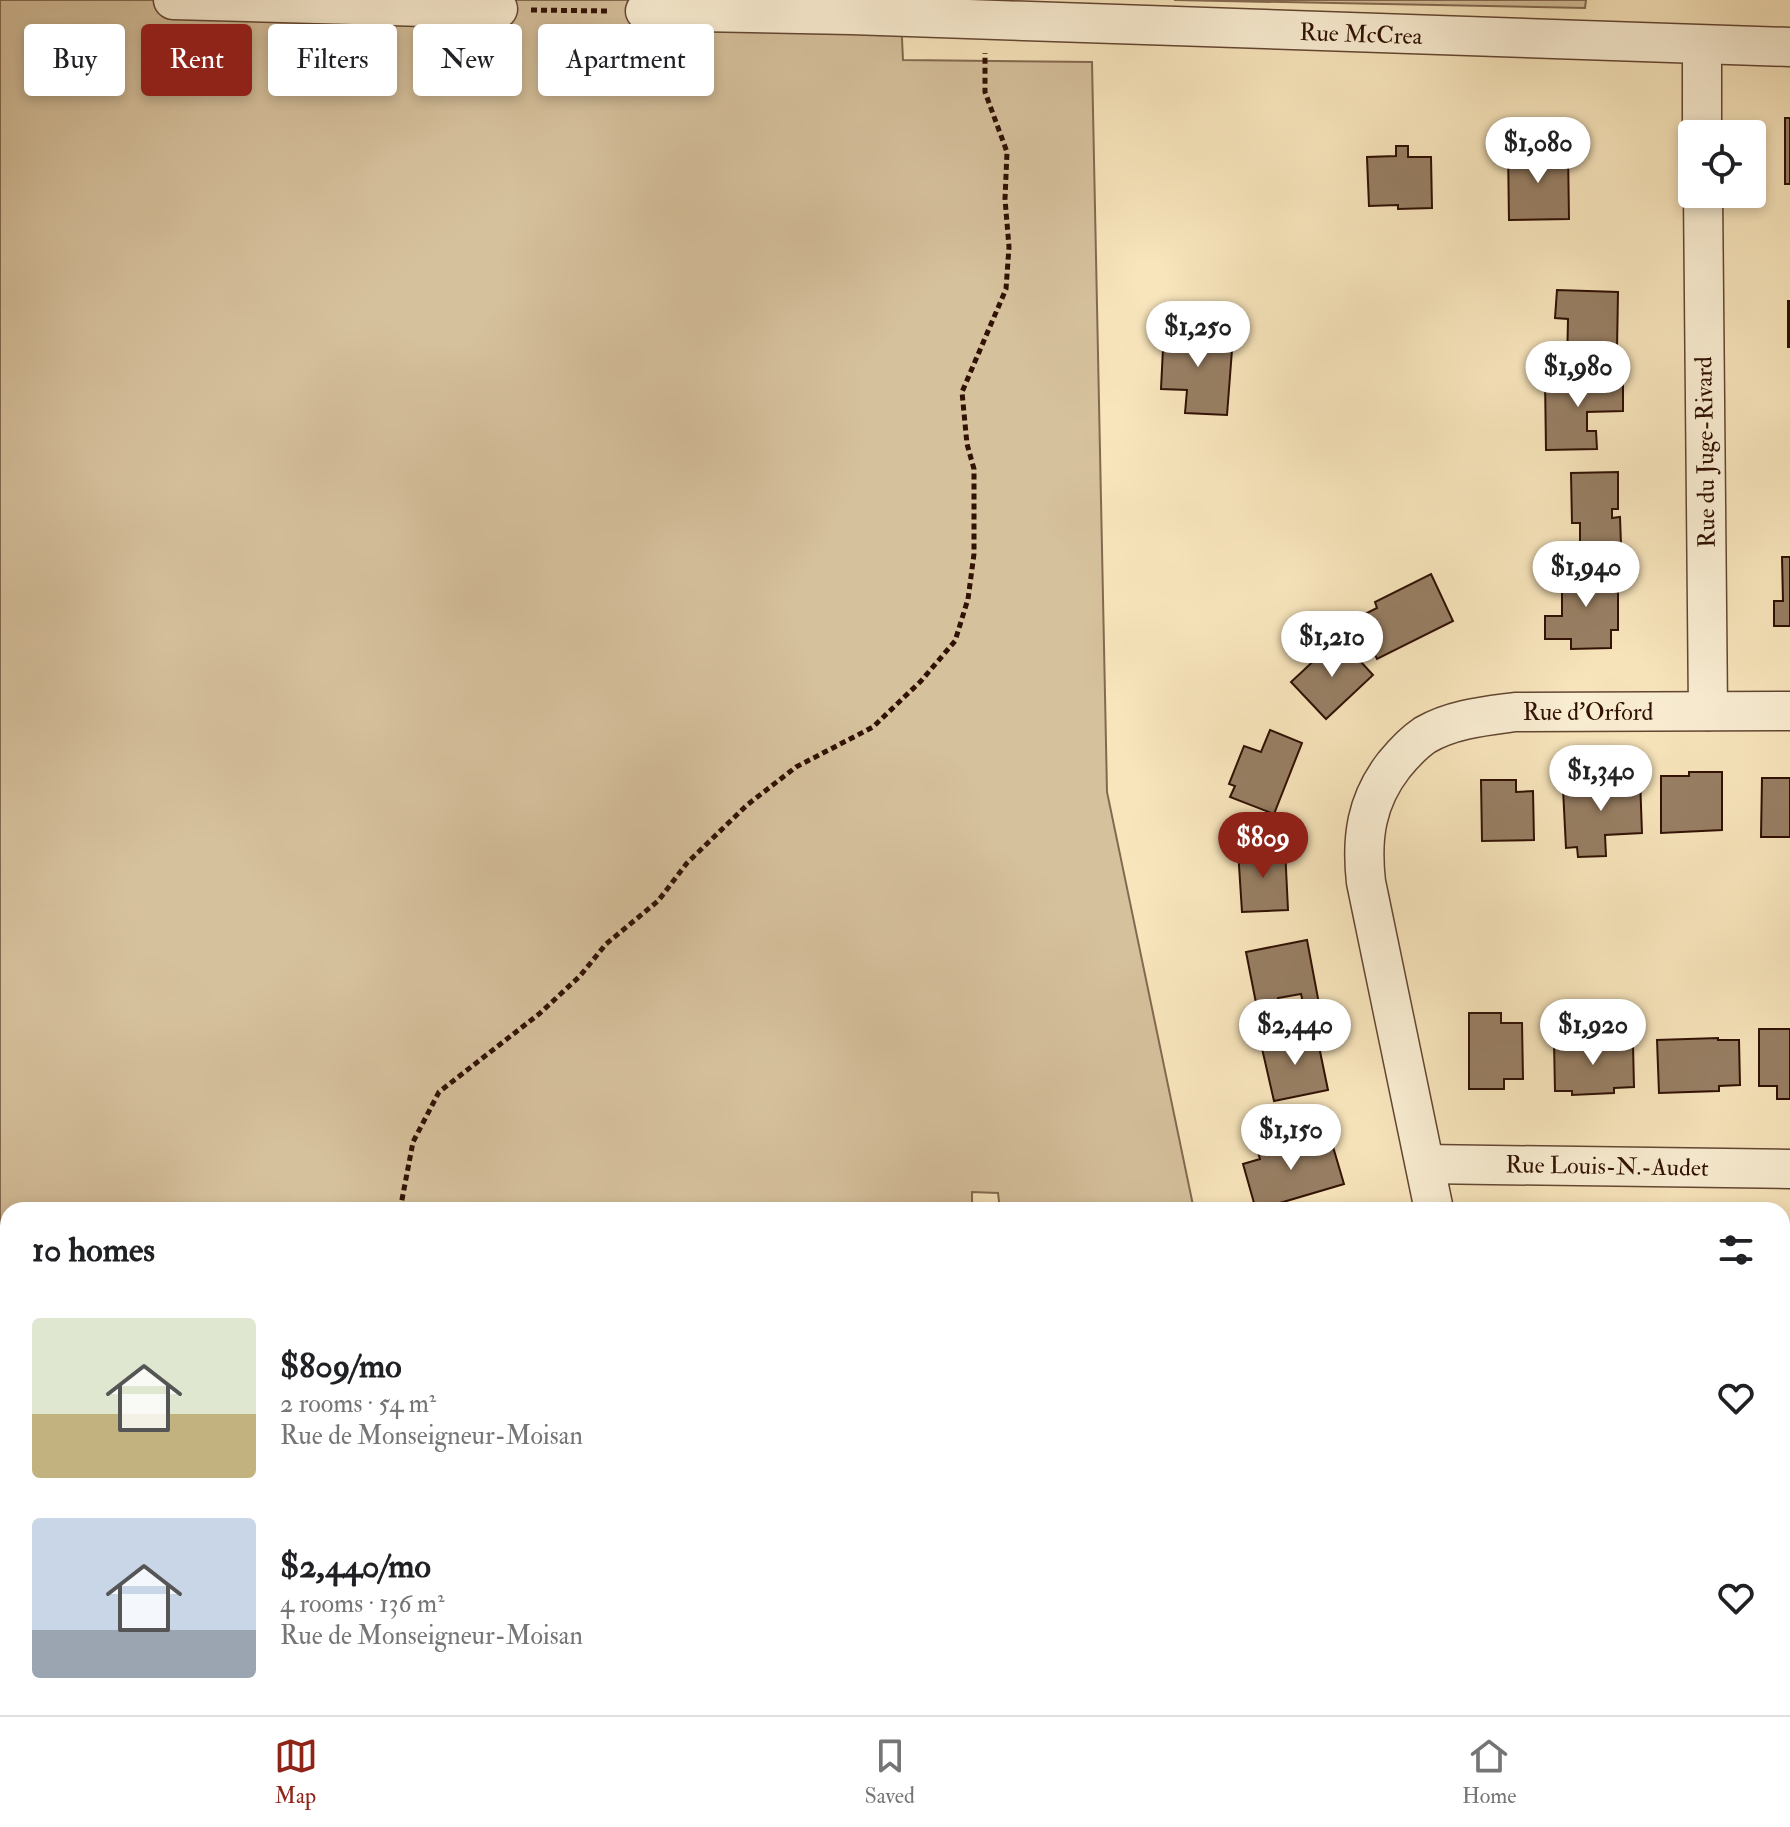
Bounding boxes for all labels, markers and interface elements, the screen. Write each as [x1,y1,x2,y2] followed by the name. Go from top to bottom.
[1299,17,1424,52] street label: Rue McCrea
[24,24,125,96] chip: Buy
[141,24,252,96] chip: Rent
[268,24,397,96] chip: Filters
[413,24,522,96] chip: New
[538,24,714,96] chip: Apartment
[1473,117,1603,185] pin: $1,080
[1678,120,1766,208] map controls
[1678,120,1766,208] button: locate
[1503,127,1573,159] text: $1,080
[1133,301,1263,369] pin: $1,250
[1164,311,1232,343] text: $1,250
[1513,341,1643,409] pin: $1,980
[1543,351,1613,383] text: $1,980
[1688,356,1723,548] street label: Rue du Juge-Rivard
[1521,541,1651,609] pin: $1,940
[1551,551,1621,583] text: $1,940
[1267,611,1397,679] pin: $1,210
[1299,621,1365,653] text: $1,210
[1523,697,1653,728] street label: Rue d'Orford
[1536,745,1666,813] pin: $1,340
[1567,755,1635,787] text: $1,340
[1216,812,1310,880] pin: $809
[1236,822,1290,854] text: $809
[1230,999,1360,1067] pin: $2,440
[1528,999,1658,1067] pin: $1,920
[1257,1009,1333,1041] text: $2,440
[1558,1009,1628,1041] text: $1,920
[1226,1104,1356,1172] pin: $1,150
[1259,1114,1323,1146] text: $1,150
[1505,1149,1709,1184] street label: Rue Louis-N.-Audet
[1714,1228,1758,1272] icon: filters
[32,1229,155,1272] text: 10 homes
[280,1345,402,1388] text: $809/mo
[96,1350,192,1446] icon: home
[1714,1376,1758,1420] icon: heart
[280,1388,436,1420] text: 2 rooms · 54 m²
[280,1420,583,1452] text: Rue de Monseigneur-Moisan
[280,1545,431,1588] text: $2,440/mo
[96,1550,192,1646] icon: home
[1714,1576,1758,1620] icon: heart
[280,1588,445,1620] text: 4 rooms · 136 m²
[280,1620,583,1652] text: Rue de Monseigneur-Moisan
[274,1734,318,1810] tab: Map
[865,1734,915,1810] tab: Saved
[1462,1734,1516,1810] tab: Home

